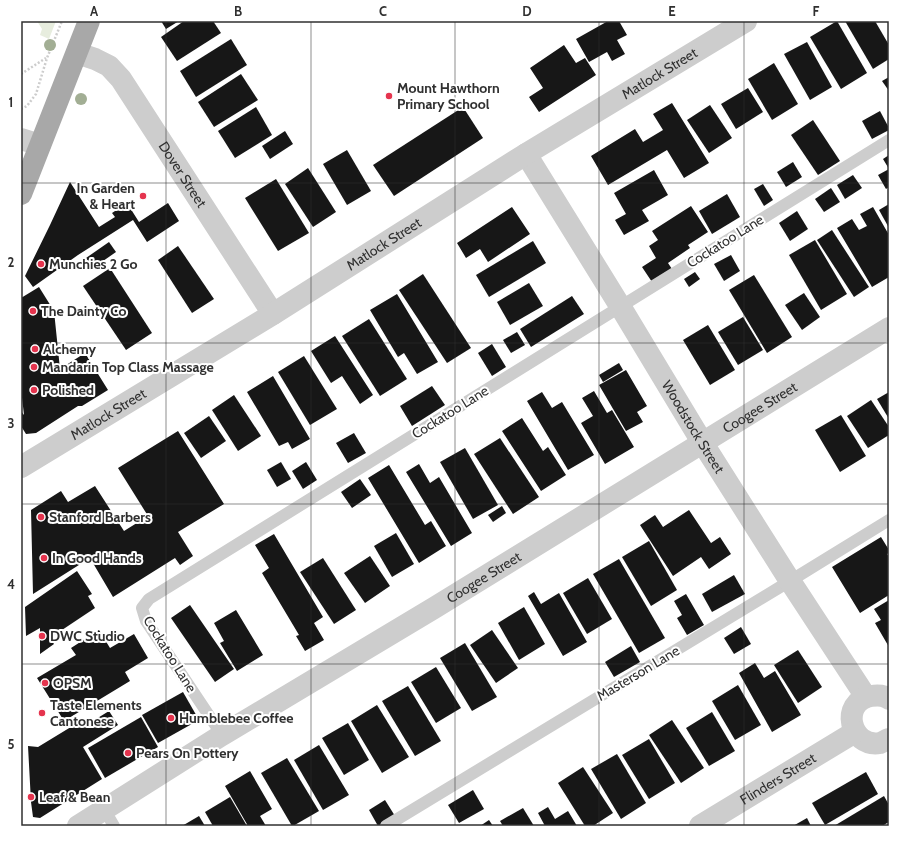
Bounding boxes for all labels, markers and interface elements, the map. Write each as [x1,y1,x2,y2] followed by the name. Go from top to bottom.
[90,3,99,19] text: A
[234,3,242,19] text: B
[379,3,387,19] text: C
[522,3,532,19] text: D
[668,3,676,19] text: E
[813,3,820,19] text: F
[618,43,701,103] street label: Matlock Street
[397,79,500,113] place label: Mount Hawthorn Primary School
[384,91,394,101] marker: Mount Hawthorn Primary School
[9,94,13,110] text: 1
[155,138,211,211] street label: Dover Street
[77,179,135,213] place label: In Garden & Heart
[138,191,148,201] marker: In Garden & Heart
[683,210,767,272] street label: Cockatoo Lane
[343,213,425,274] street label: Matlock Street
[8,254,15,270] text: 2
[49,255,137,273] place label: Munchies 2 Go
[36,259,46,269] marker: Munchies 2 Go
[41,302,127,320] place label: The Dainty Co
[28,306,38,316] marker: The Dainty Co
[43,340,96,358] place label: Alchemy
[30,344,40,354] marker: Alchemy
[42,358,214,376] place label: Mandarin Top Class Massage
[29,362,39,372] marker: Mandarin Top Class Massage
[658,377,729,477] street label: Woodstock Street
[719,378,801,437] street label: Coogee Street
[42,381,94,399] place label: Polished
[408,381,492,443] street label: Cockatoo Lane
[67,384,150,444] street label: Matlock Street
[29,385,39,395] marker: Polished
[7,415,15,431] text: 3
[49,508,151,526] place label: Stanford Barbers
[36,512,46,522] marker: Stanford Barbers
[443,547,525,607] street label: Coogee Street
[52,549,142,567] place label: In Good Hands
[39,553,49,563] marker: In Good Hands
[7,576,15,592] text: 4
[139,612,201,696] street label: Cockatoo Lane
[50,627,125,645] place label: DWC Studio
[37,631,47,641] marker: DWC Studio
[593,641,683,705] street label: Masterson Lane
[53,674,92,692] place label: OPSM
[40,678,50,688] marker: OPSM
[50,696,142,730] place label: Taste Elements Cantonese
[37,708,47,718] marker: Taste Elements Cantonese
[179,709,293,727] place label: Humblebee Coffee
[166,713,176,723] marker: Humblebee Coffee
[8,736,15,752] text: 5
[136,744,239,762] place label: Pears On Pottery
[123,748,133,758] marker: Pears On Pottery
[736,749,819,809] street label: Flinders Street
[39,788,111,806] place label: Leaf & Bean
[26,792,36,802] marker: Leaf & Bean

